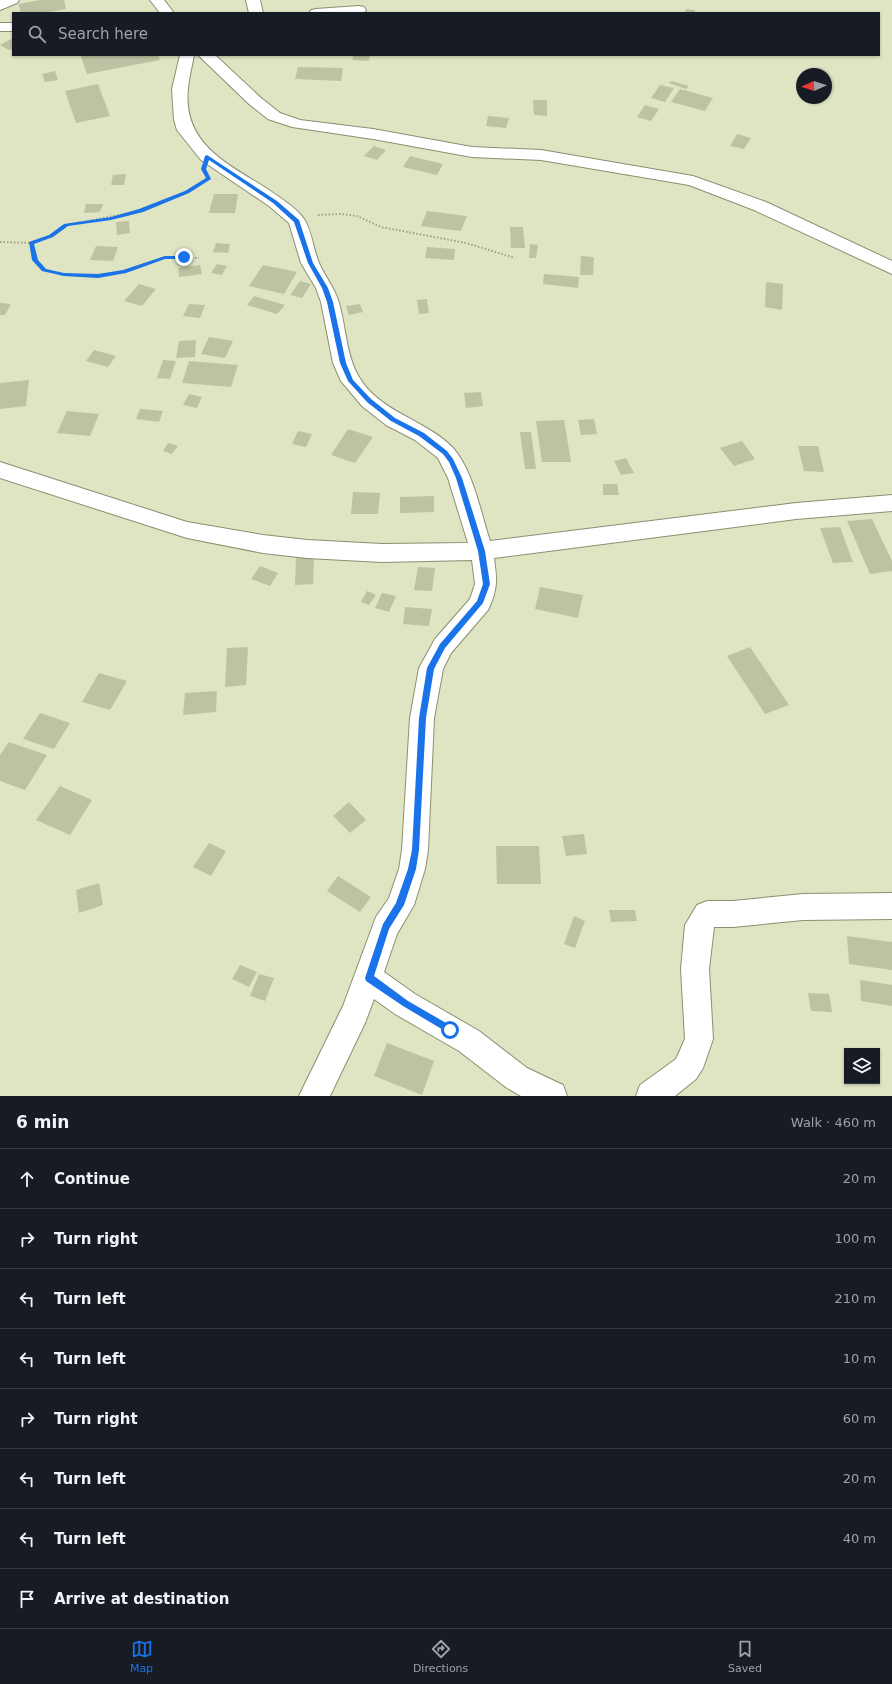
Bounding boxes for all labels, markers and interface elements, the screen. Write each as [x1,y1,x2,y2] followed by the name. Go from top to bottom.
[12,12,880,56] search box
[26,23,48,45] icon: search
[58,25,148,43] text: Search here
[796,68,832,104] north arrow
[175,248,193,266] route end
[441,1021,459,1039] route start
[844,1048,880,1084] map controls
[844,1048,880,1084] button: layers
[16,1112,69,1132] text: 6 min
[791,1115,876,1130] text: Walk · 460 m
[16,1168,38,1190] icon: ahead
[54,1170,130,1188] text: Continue
[843,1171,876,1186] text: 20 m
[16,1228,38,1250] icon: right
[54,1230,138,1248] text: Turn right
[834,1231,876,1246] text: 100 m
[16,1288,38,1310] icon: left
[54,1290,126,1308] text: Turn left
[834,1291,876,1306] text: 210 m
[16,1348,38,1370] icon: left
[54,1350,126,1368] text: Turn left
[843,1351,876,1366] text: 10 m
[16,1408,38,1430] icon: right
[54,1410,138,1428] text: Turn right
[843,1411,876,1426] text: 60 m
[16,1468,38,1490] icon: left
[54,1470,126,1488] text: Turn left
[843,1471,876,1486] text: 20 m
[16,1528,38,1550] icon: left
[54,1530,126,1548] text: Turn left
[843,1531,876,1546] text: 40 m
[16,1588,38,1610] icon: arrive
[54,1590,229,1608] text: Arrive at destination
[130,1638,153,1675] tab: Map
[413,1638,468,1675] tab: Directions
[728,1638,762,1675] tab: Saved

